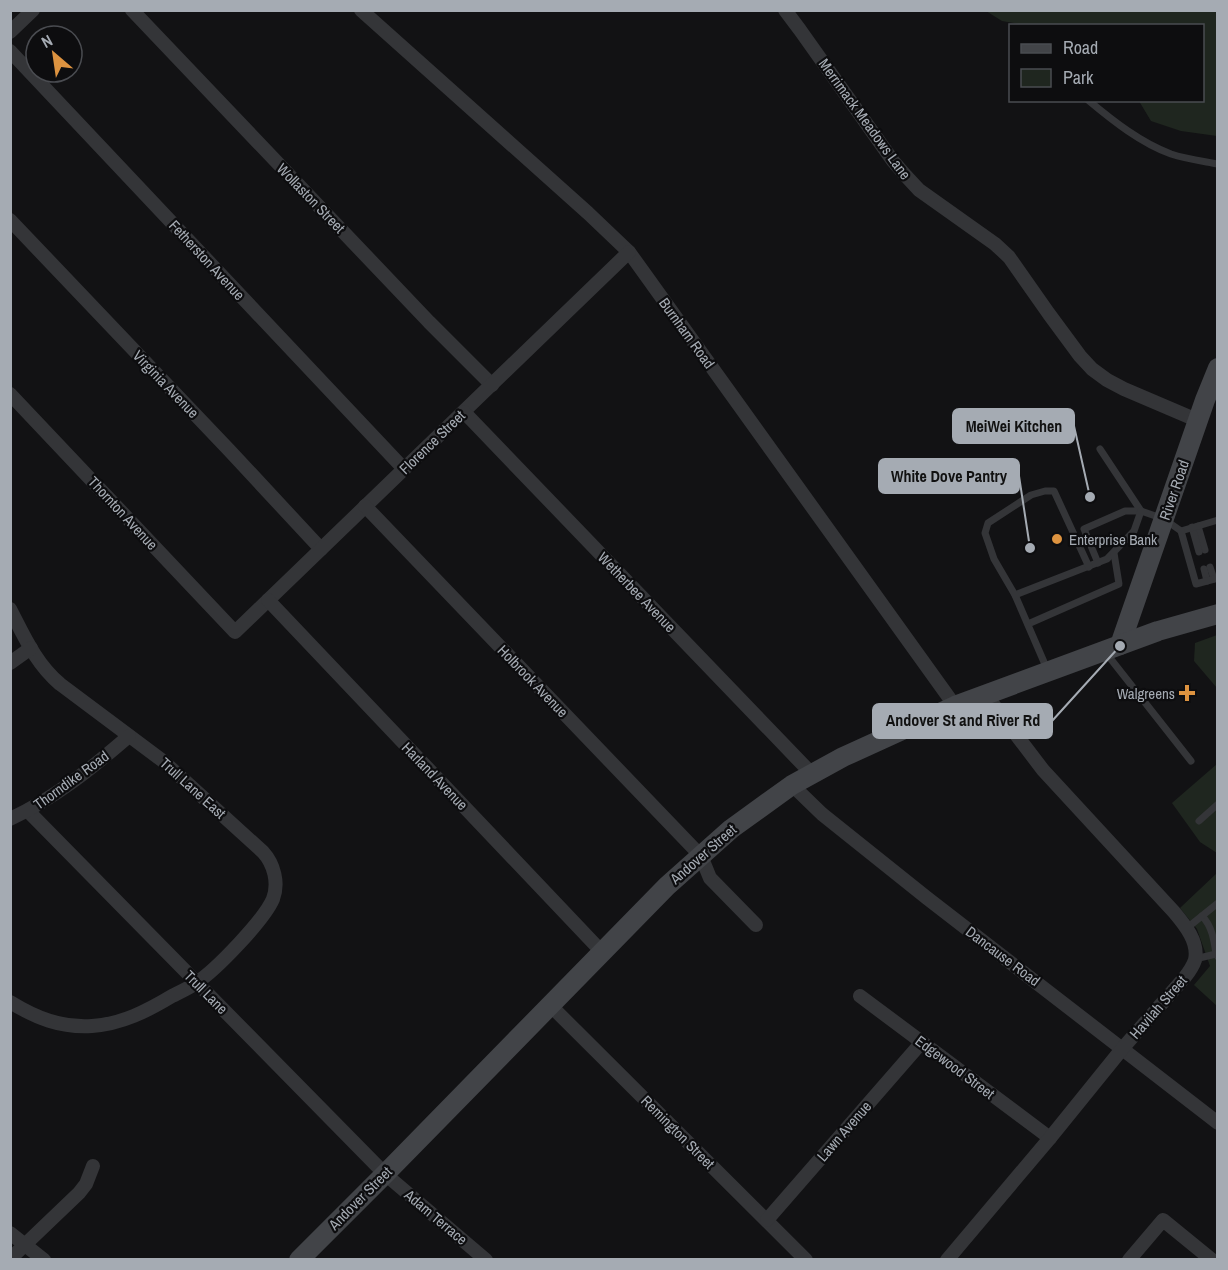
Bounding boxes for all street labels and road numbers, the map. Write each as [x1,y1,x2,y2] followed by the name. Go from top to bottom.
[814,54,916,184] street label: Merrimack Meadows Lane
[272,158,350,238] street label: Wollaston Street
[164,215,250,305] street label: Fetherston Avenue
[654,293,720,373] street label: Burnham Road
[128,345,204,423] street label: Virginia Avenue
[394,405,470,479] street label: Florence Street
[1154,457,1194,523] street label: River Road
[83,472,163,554] street label: Thornton Avenue
[593,547,681,637] street label: Wetherbee Avenue
[493,640,573,722] street label: Holbrook Avenue
[397,737,473,815] street label: Harland Avenue
[29,746,113,814] street label: Thorndike Road
[155,753,231,824] street label: Trull Lane East
[664,819,741,889] street label: Andover Street
[961,921,1045,991] street label: Dancause Road
[179,965,233,1019] street label: Trull Lane
[1125,970,1192,1043] street label: Havilah Street
[911,1030,999,1104] street label: Edgewood Street
[636,1090,720,1174] street label: Remington Street
[812,1096,876,1166] street label: Lawn Avenue
[323,1161,397,1235] street label: Andover Street
[399,1184,472,1250] street label: Adam Terrace

